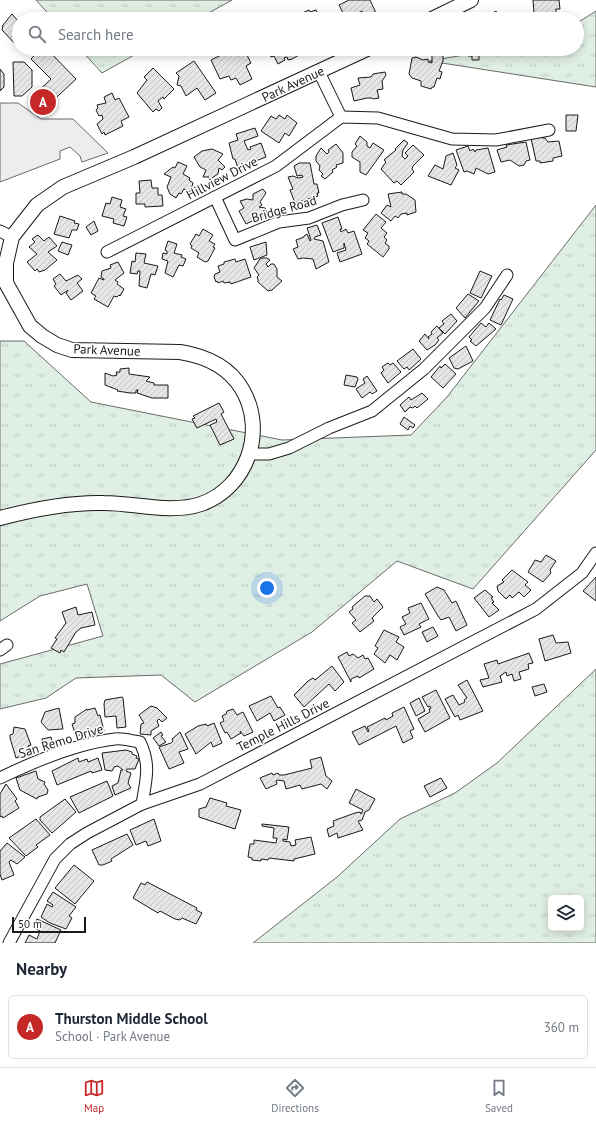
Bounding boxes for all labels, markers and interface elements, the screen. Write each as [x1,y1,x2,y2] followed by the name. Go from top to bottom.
[12,12,584,56] search box
[26,23,48,45] icon: search
[58,25,134,44] text: Search here
[259,62,327,106] street label: Park Avenue
[30,87,56,117] pin: A
[183,153,261,203] street label: Hillview Drive
[249,192,319,226] street label: Bridge Road
[73,340,141,360] street label: Park Avenue
[257,578,277,598] your location
[234,694,332,756] street label: Temple Hills Drive
[17,720,105,762] street label: San Remo Drive
[548,895,584,931] map controls
[548,895,584,931] button: layers
[12,915,86,934] scale bar
[18,917,42,931] text: 50 m
[16,958,67,980] text: Nearby
[55,1009,208,1028] text: Thurston Middle School
[26,1019,34,1036] text: A
[544,1019,579,1036] text: 360 m
[55,1028,170,1045] text: School · Park Avenue
[83,1077,105,1115] tab: Map
[271,1077,319,1115] tab: Directions
[485,1077,513,1115] tab: Saved

